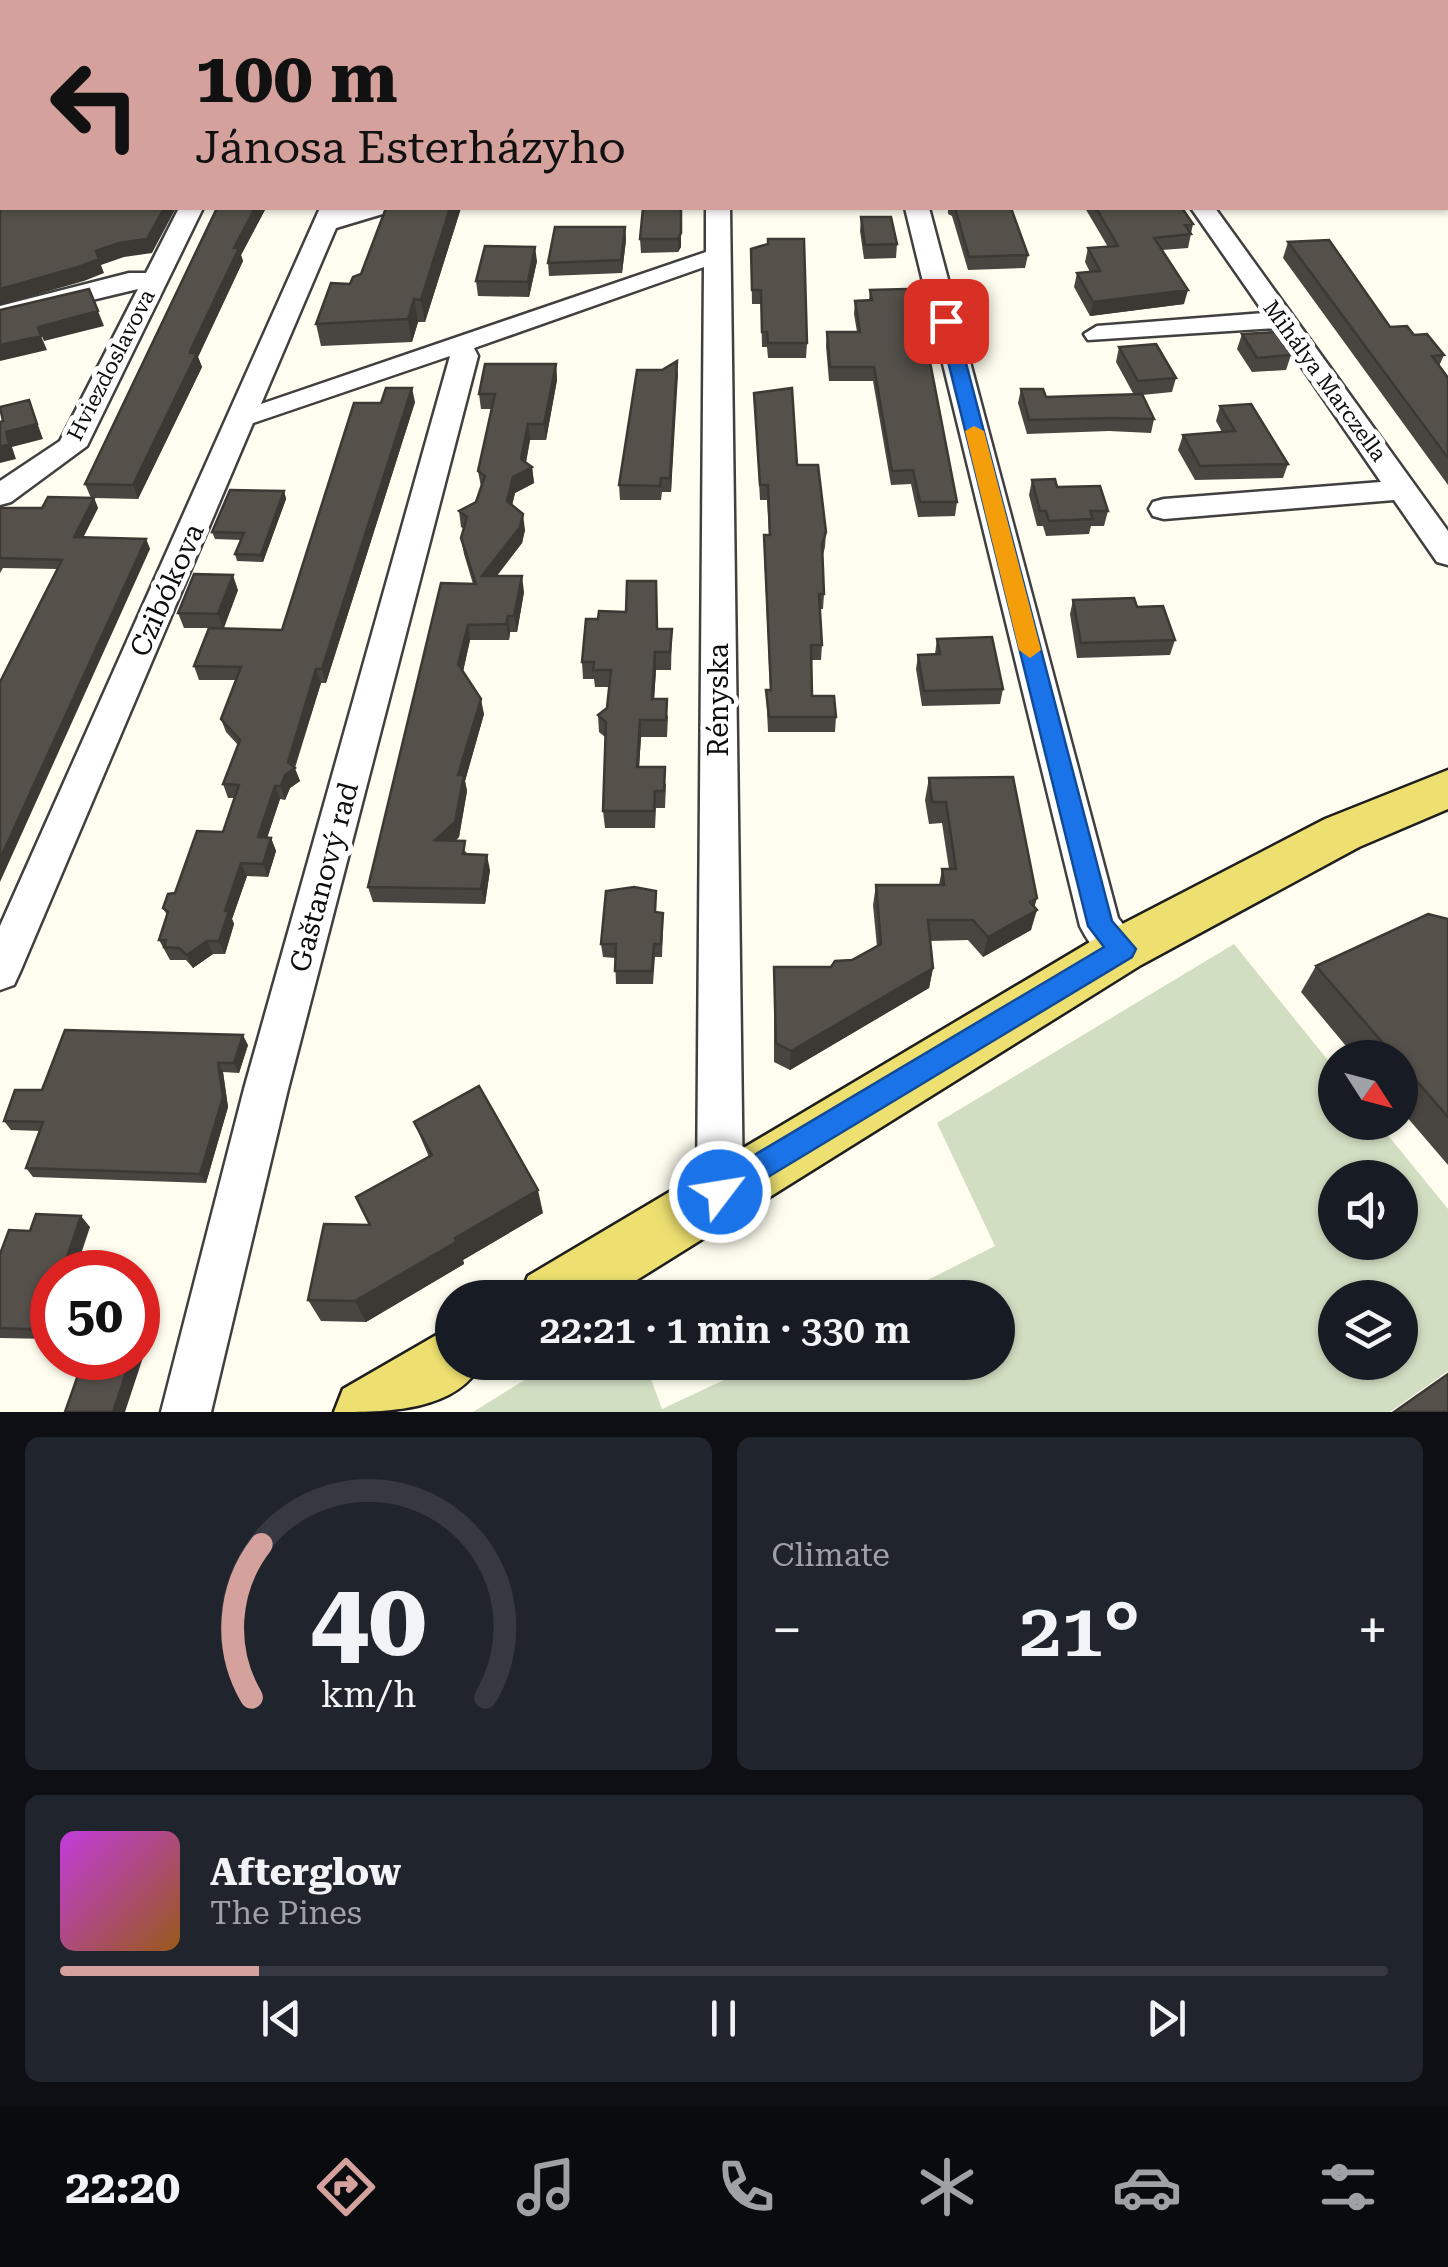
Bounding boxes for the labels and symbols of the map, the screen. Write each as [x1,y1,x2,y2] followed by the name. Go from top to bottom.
[904,279,989,364] pin
[62,285,160,445] street label: Hviezdoslavova
[1258,296,1392,466] street label: Mihálya Marczella
[123,519,211,661] street label: Czibókova
[702,643,735,757] street label: Rényska
[283,778,365,976] street label: Gaštanový rad
[1318,1040,1418,1140] north arrow
[668,1140,772,1244] position arrow
[30,1250,160,1380] speed limit sign: 50

